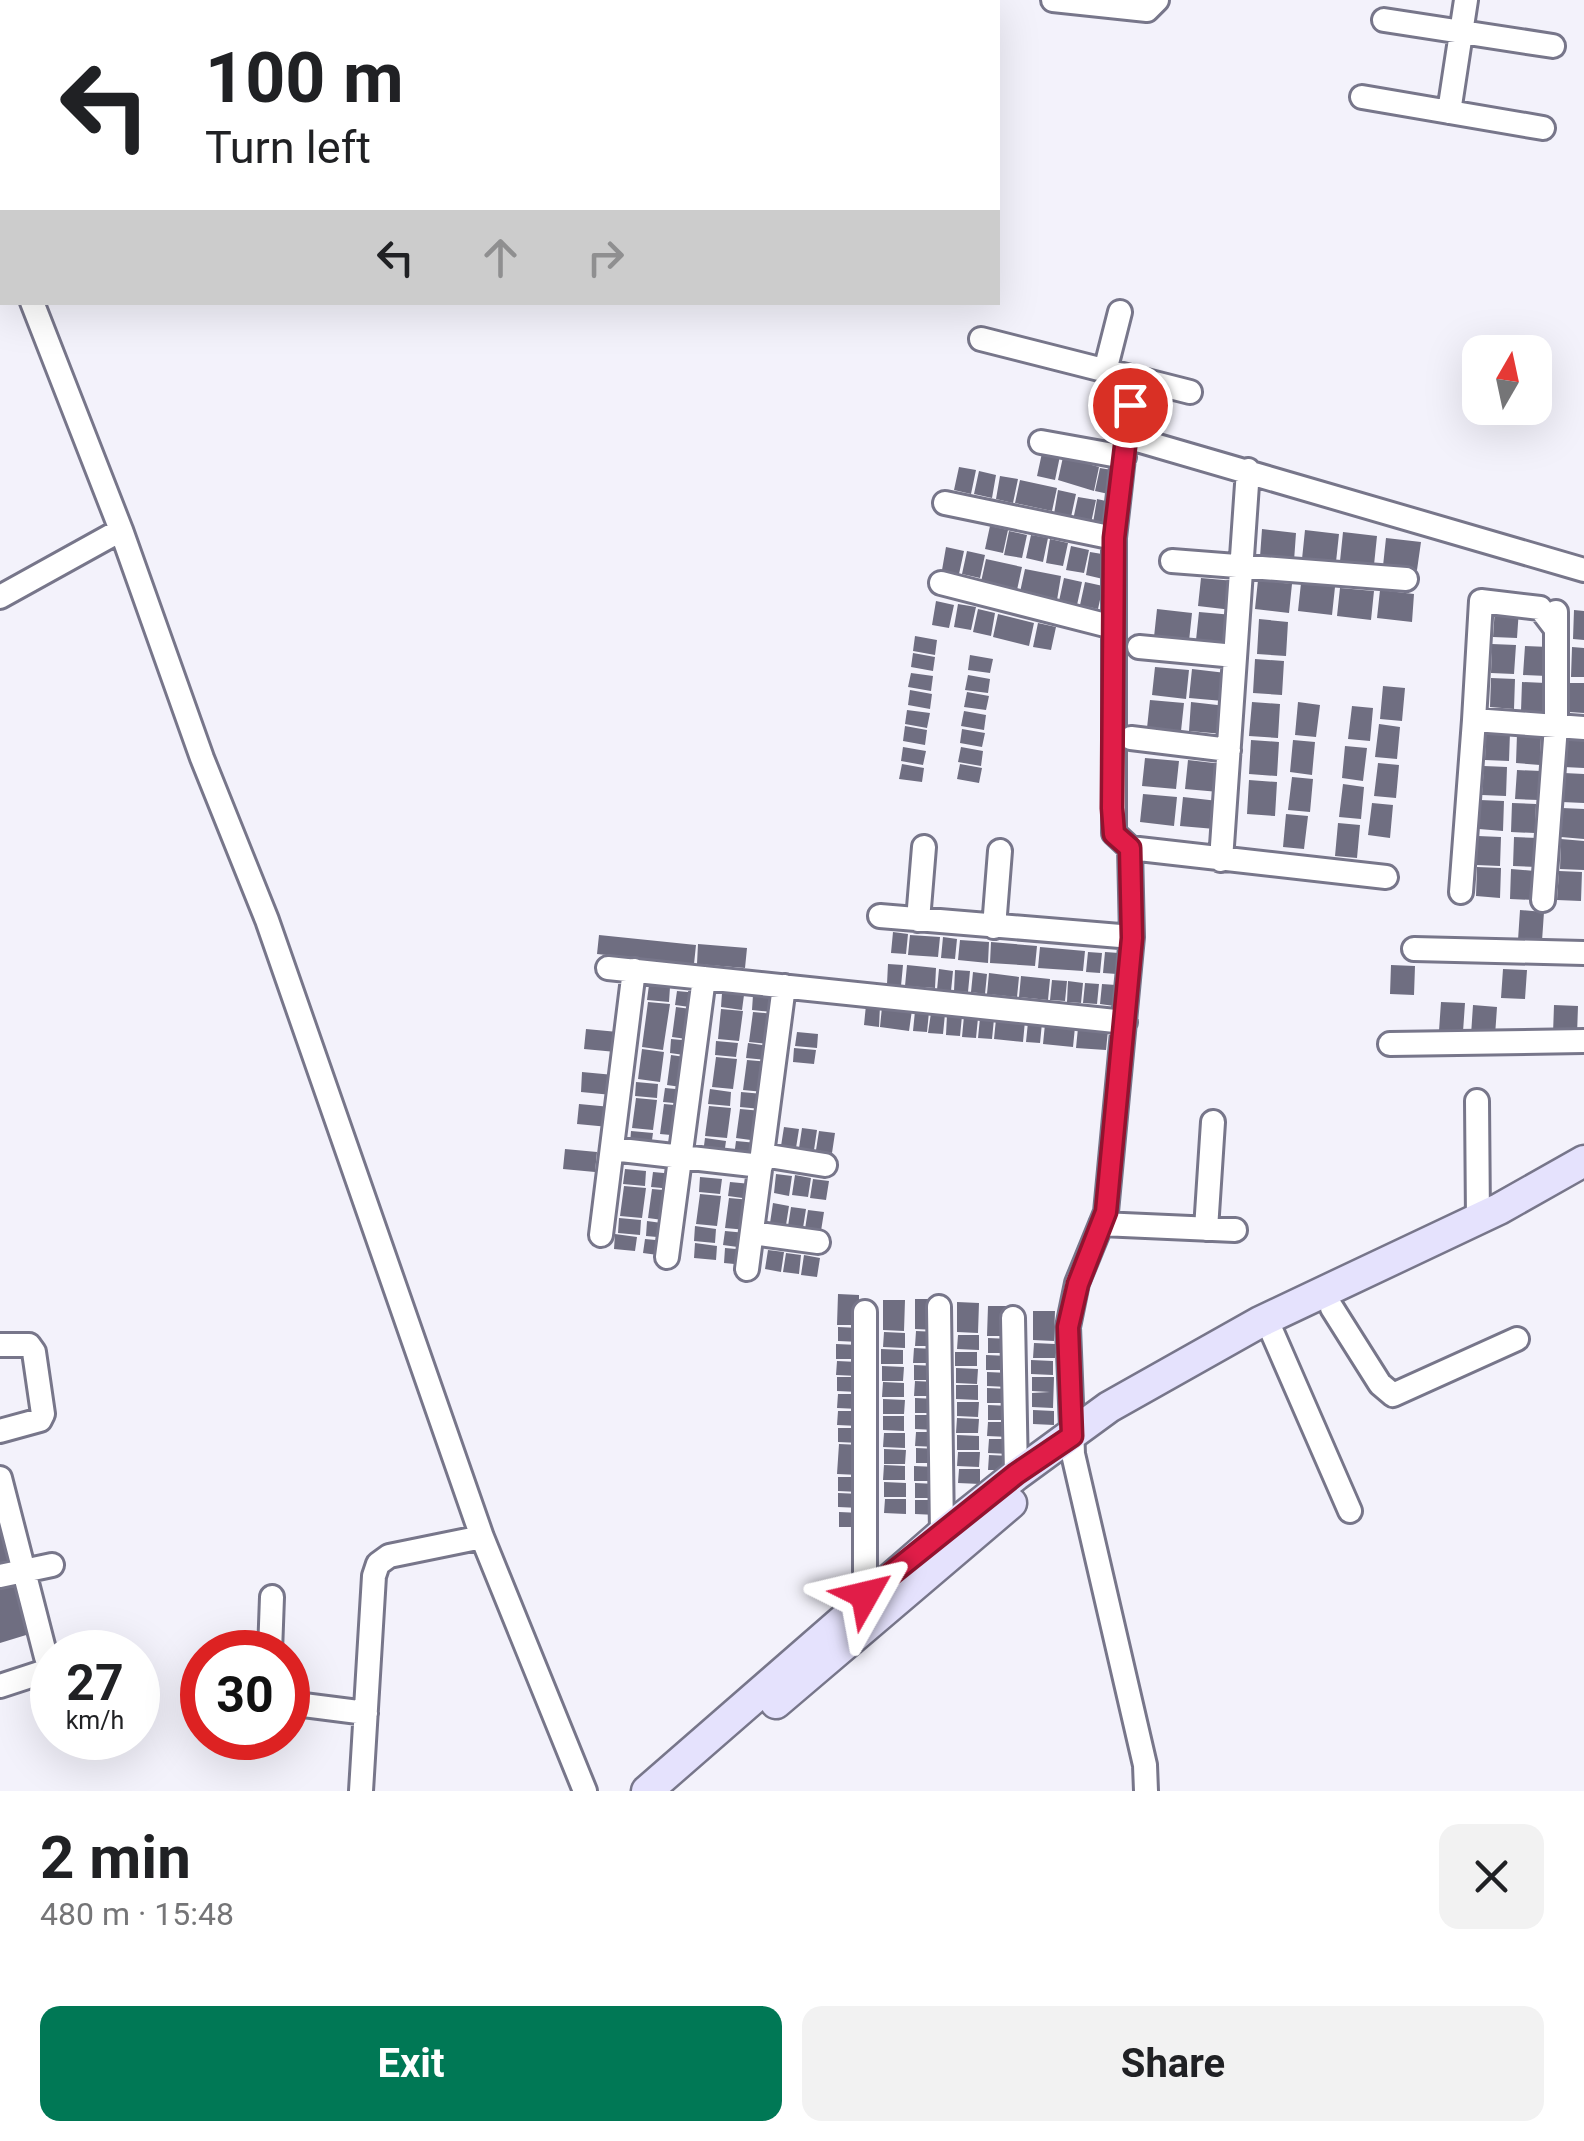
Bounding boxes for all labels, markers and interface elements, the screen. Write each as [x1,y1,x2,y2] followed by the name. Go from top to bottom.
[205,37,404,119] text: 100 m
[40,40,170,170] icon: left
[205,121,371,174] text: Turn left
[368,230,423,285] icon: left
[473,230,528,285] icon: ahead
[578,230,633,285] icon: right
[1462,335,1552,425] north arrow
[1462,335,1552,425] map controls
[1088,363,1173,448] pin
[1103,378,1158,433] icon: arrive
[813,1543,917,1647] position arrow
[180,1630,310,1760] speed limit sign: 30
[66,1654,124,1712] text: 27
[66,1706,124,1735] text: km/h
[40,1822,191,1893] text: 2 min
[1439,1824,1544,1929] button: close
[40,1895,234,1933] text: 480 m · 15:48
[40,2006,782,2121] button: Exit
[802,2006,1544,2121] button: Share

